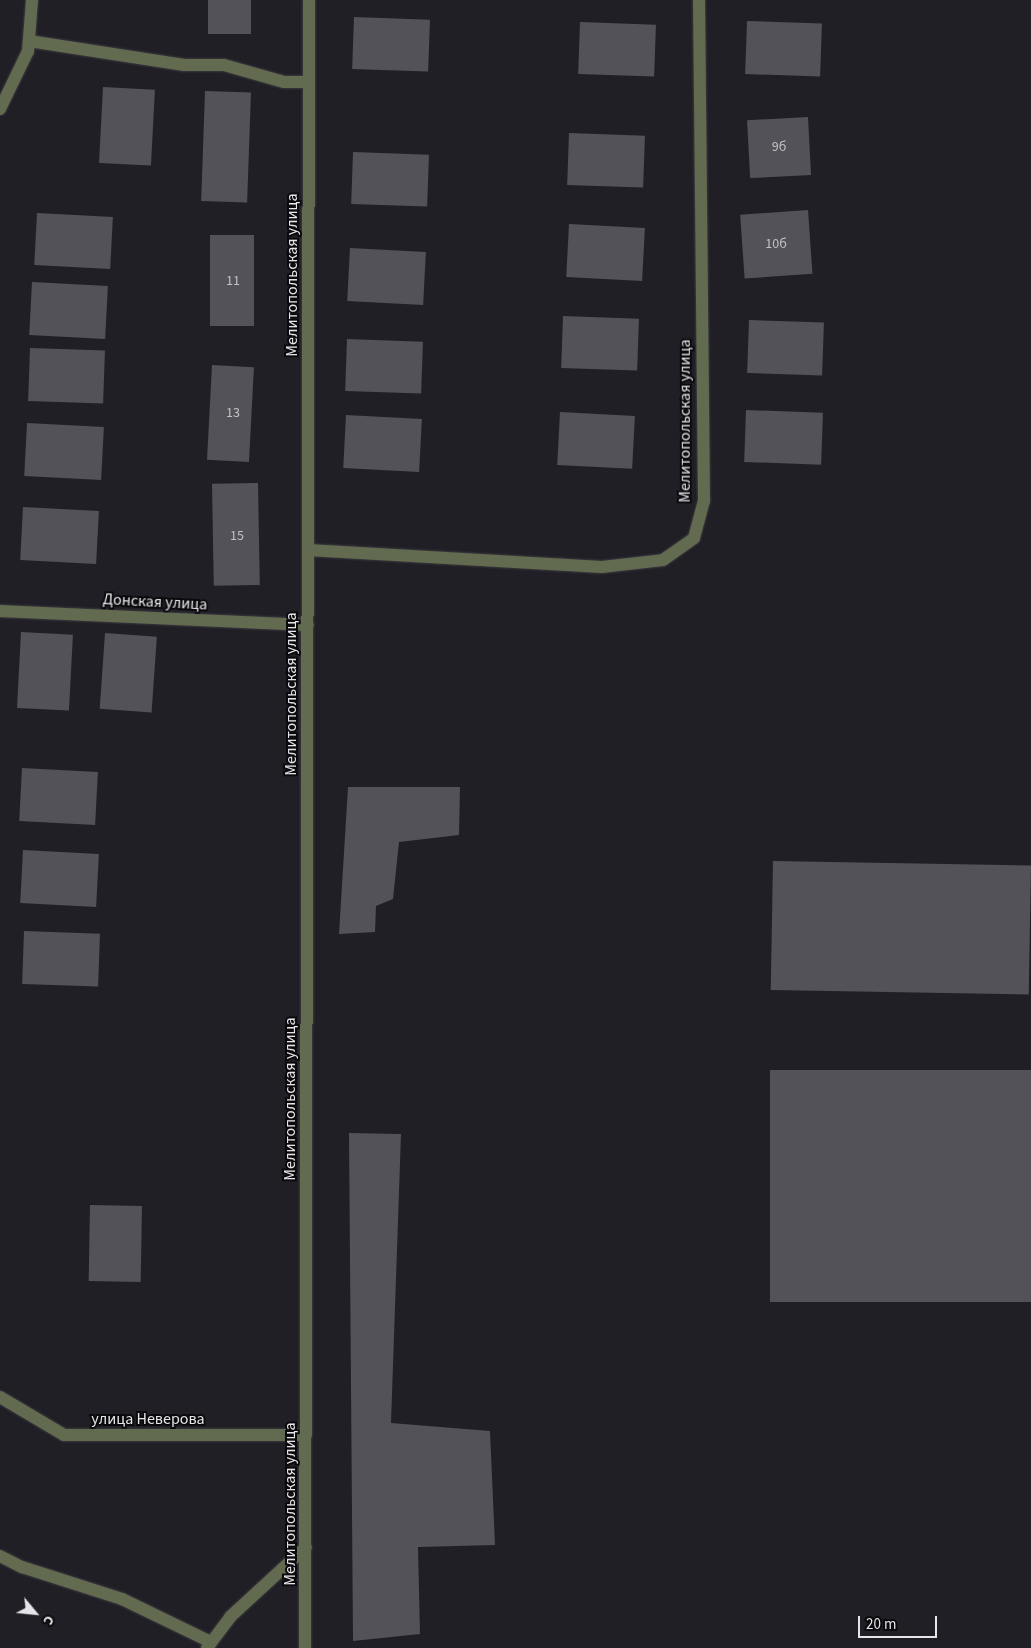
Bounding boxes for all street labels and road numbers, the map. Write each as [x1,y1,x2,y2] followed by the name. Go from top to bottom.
[282,193,302,357] street label: Мелитопольская улица
[675,339,695,503] street label: Мелитопольская улица
[102,590,208,614] street label: Донская улица
[281,612,301,776] street label: Мелитопольская улица
[280,1017,300,1181] street label: Мелитопольская улица
[91,1409,205,1429] street label: улица Неверова
[280,1422,300,1586] street label: Мелитопольская улица

